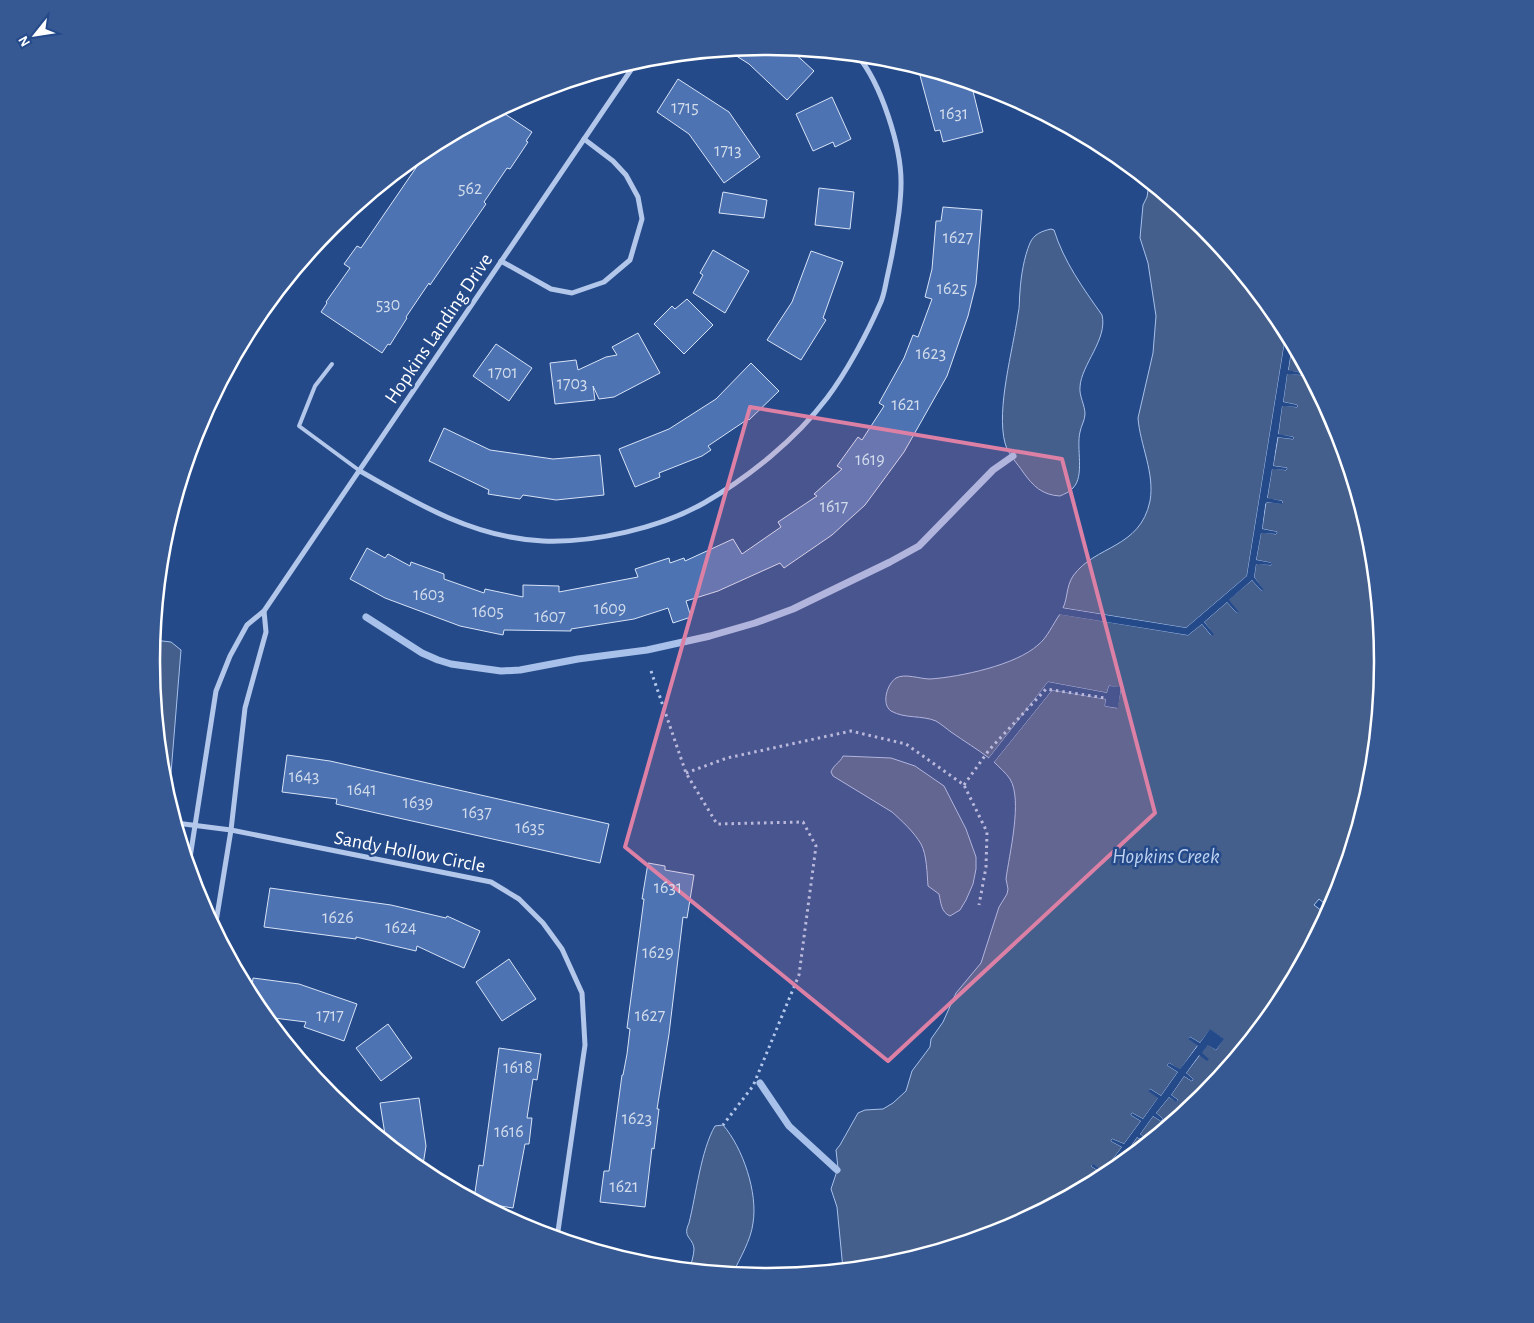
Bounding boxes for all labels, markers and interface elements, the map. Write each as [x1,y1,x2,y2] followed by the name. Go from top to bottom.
[10,10,60,60] north arrow
[16,33,33,49] text: N
[671,99,699,117] house number: 1715
[940,105,968,123] house number: 1631
[714,142,742,160] house number: 1713
[458,180,482,198] house number: 562
[943,229,973,247] house number: 1627
[381,250,496,407] street label: Hopkins Landing Drive
[937,280,967,298] house number: 1625
[376,296,400,314] house number: 530
[916,345,946,363] house number: 1623
[488,364,518,382] house number: 1701
[557,375,587,393] house number: 1703
[891,396,921,414] house number: 1621
[855,451,885,469] house number: 1619
[820,498,848,516] house number: 1617
[413,586,445,604] house number: 1603
[594,600,626,618] house number: 1609
[472,603,504,621] house number: 1605
[534,608,566,626] house number: 1607
[289,768,319,786] house number: 1643
[347,781,377,799] house number: 1641
[403,794,433,812] house number: 1639
[462,804,492,822] house number: 1637
[515,819,545,837] house number: 1635
[333,828,487,876] street label: Sandy Hollow Circle
[1112,846,1220,868] water label: Hopkins Creek
[654,879,682,897] house number: 1631
[322,909,354,927] house number: 1626
[385,919,417,937] house number: 1624
[642,944,674,962] house number: 1629
[316,1007,344,1025] house number: 1717
[635,1007,665,1025] house number: 1627
[503,1059,533,1077] house number: 1618
[622,1110,652,1128] house number: 1623
[494,1123,524,1141] house number: 1616
[609,1178,639,1196] house number: 1621

